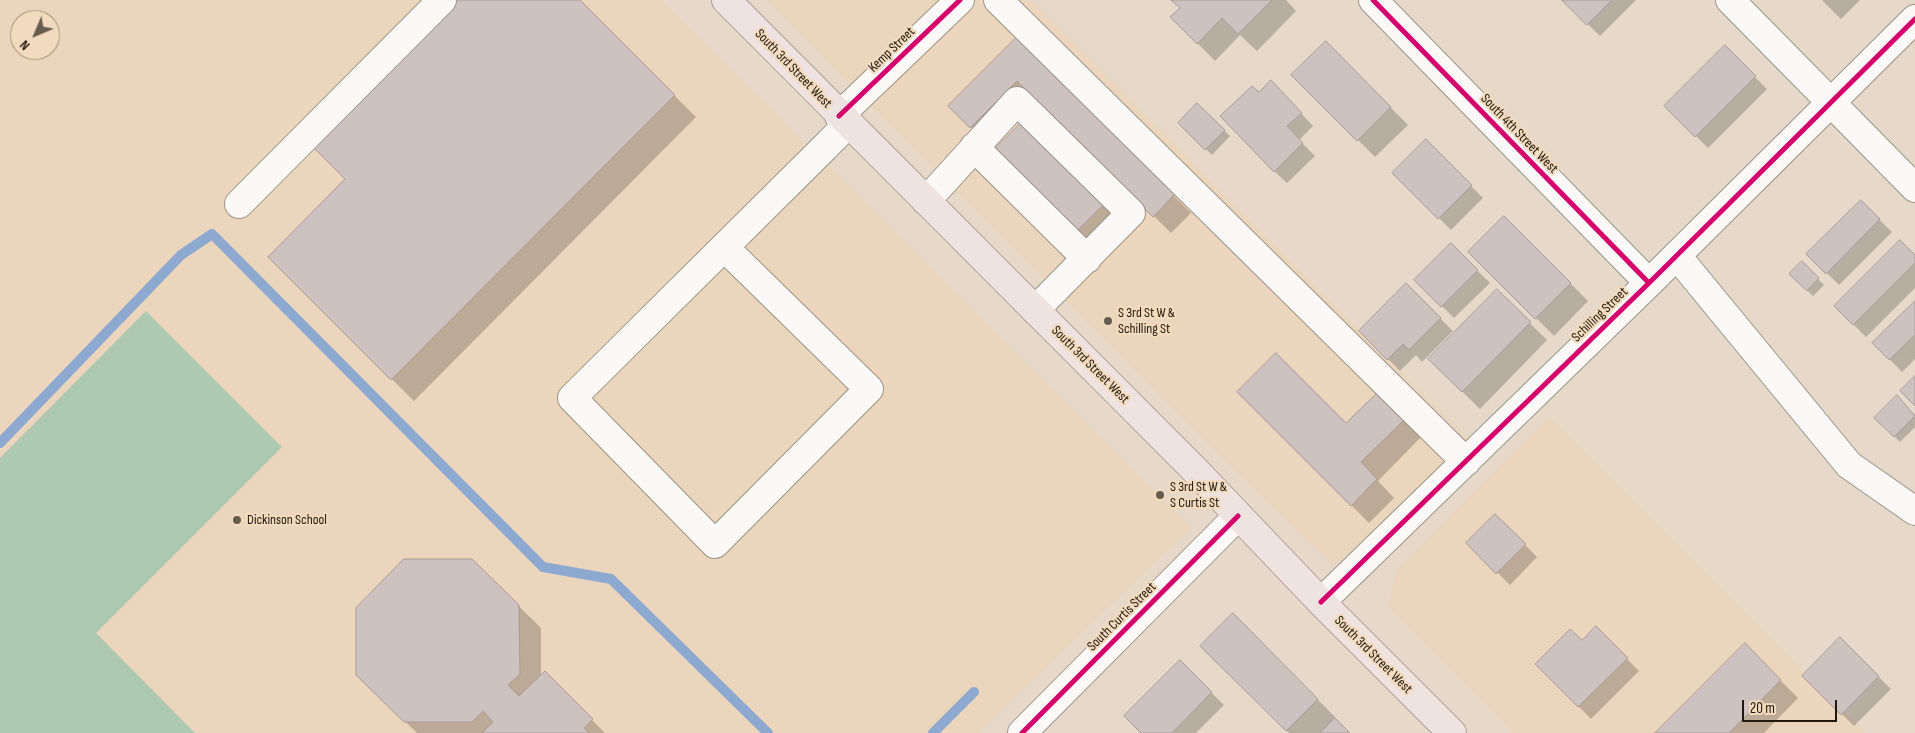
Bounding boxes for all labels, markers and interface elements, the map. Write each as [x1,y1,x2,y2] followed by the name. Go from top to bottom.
[10,10,60,60] north arrow
[865,24,919,76] street label: Kemp Street
[751,26,835,112] street label: South 3rd Street West
[16,37,33,54] text: N
[1477,91,1561,177] street label: South 4th Street West
[1568,284,1632,346] street label: Schilling Street
[1118,305,1175,338] place label: S 3rd St W & Schilling St
[1102,315,1114,327] marker: S 3rd St W & Schilling St
[1047,322,1133,408] street label: South 3rd Street West
[1170,479,1227,512] place label: S 3rd St W & S Curtis St
[1154,489,1166,501] marker: S 3rd St W & S Curtis St
[247,512,327,528] place label: Dickinson School
[231,514,243,526] marker: Dickinson School
[1084,579,1160,655] street label: South Curtis Street
[1330,612,1416,698] street label: South 3rd Street West
[1745,690,1840,722] scale bar
[1750,699,1775,718] text: 20 m

